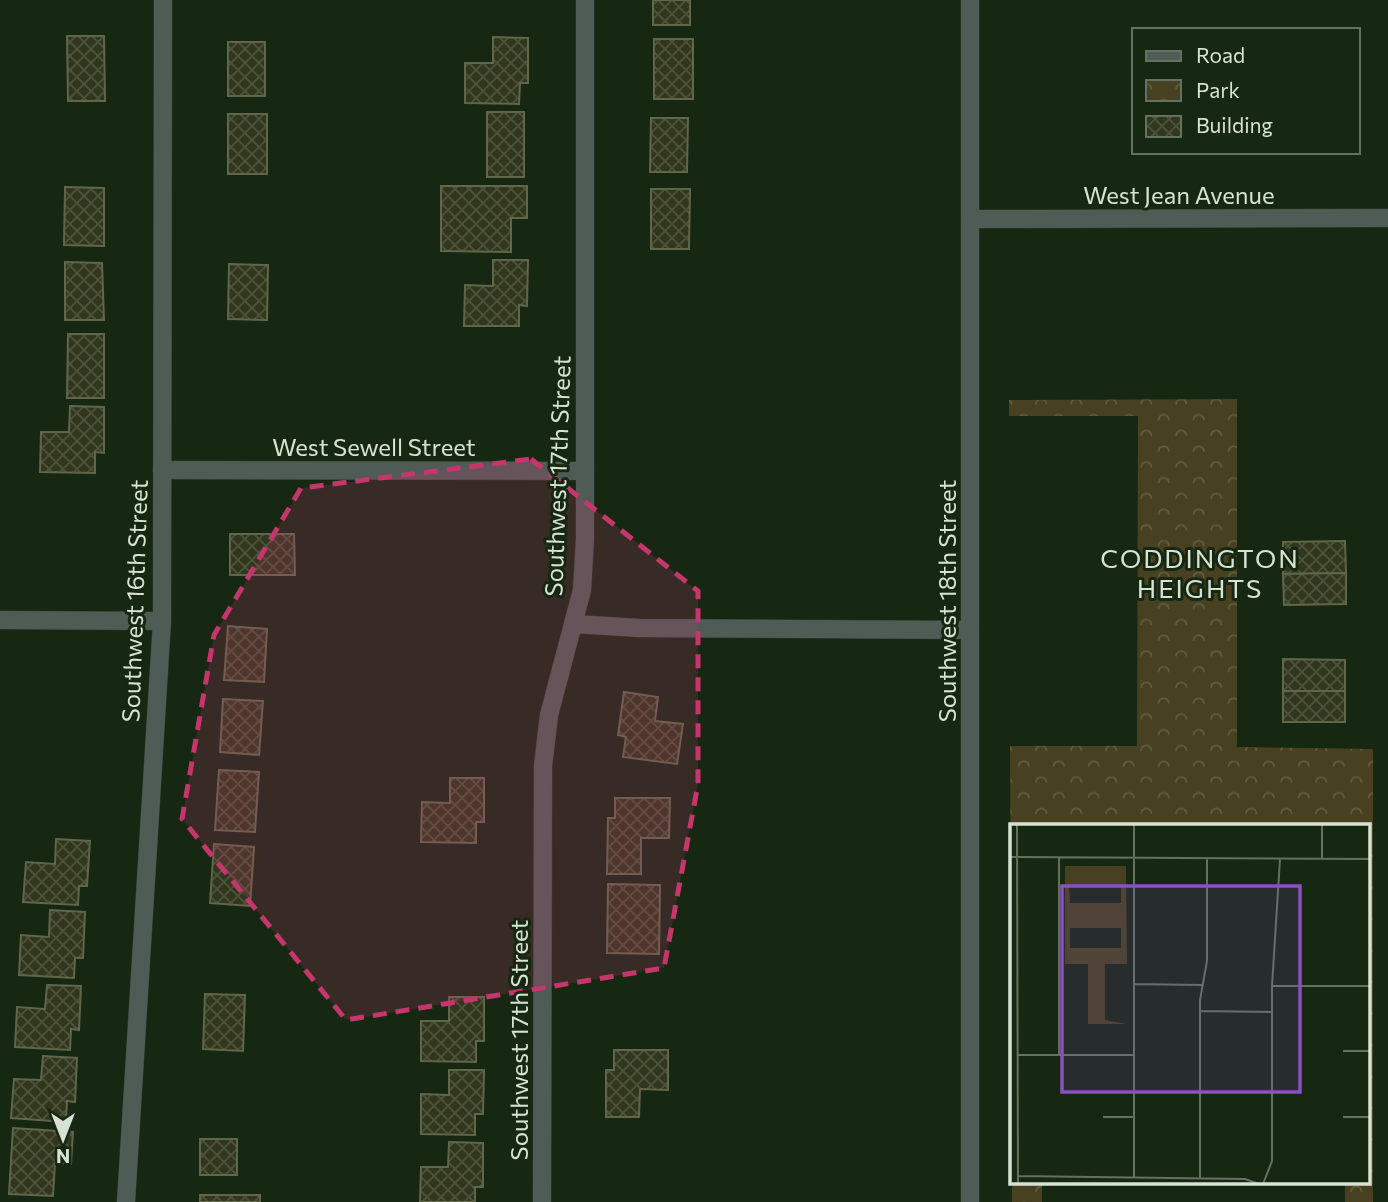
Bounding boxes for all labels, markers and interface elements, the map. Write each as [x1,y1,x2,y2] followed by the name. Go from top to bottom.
[1132,28,1360,154] legend
[1196,42,1245,67] text: Road
[1196,77,1240,102] text: Park
[1196,112,1273,137] text: Building
[1083,180,1275,209] street label: West Jean Avenue
[538,355,576,597] street label: Southwest 17th Street
[272,432,476,461] street label: West Sewell Street
[115,479,153,723] street label: Southwest 16th Street
[932,479,961,722] street label: Southwest 18th Street
[1100,542,1300,603] district label: CODDINGTON HEIGHTS
[1010,824,1370,1184] inset map
[504,919,533,1160] street label: Southwest 17th Street
[28,1104,98,1174] north arrow
[56,1145,70,1168] text: N

